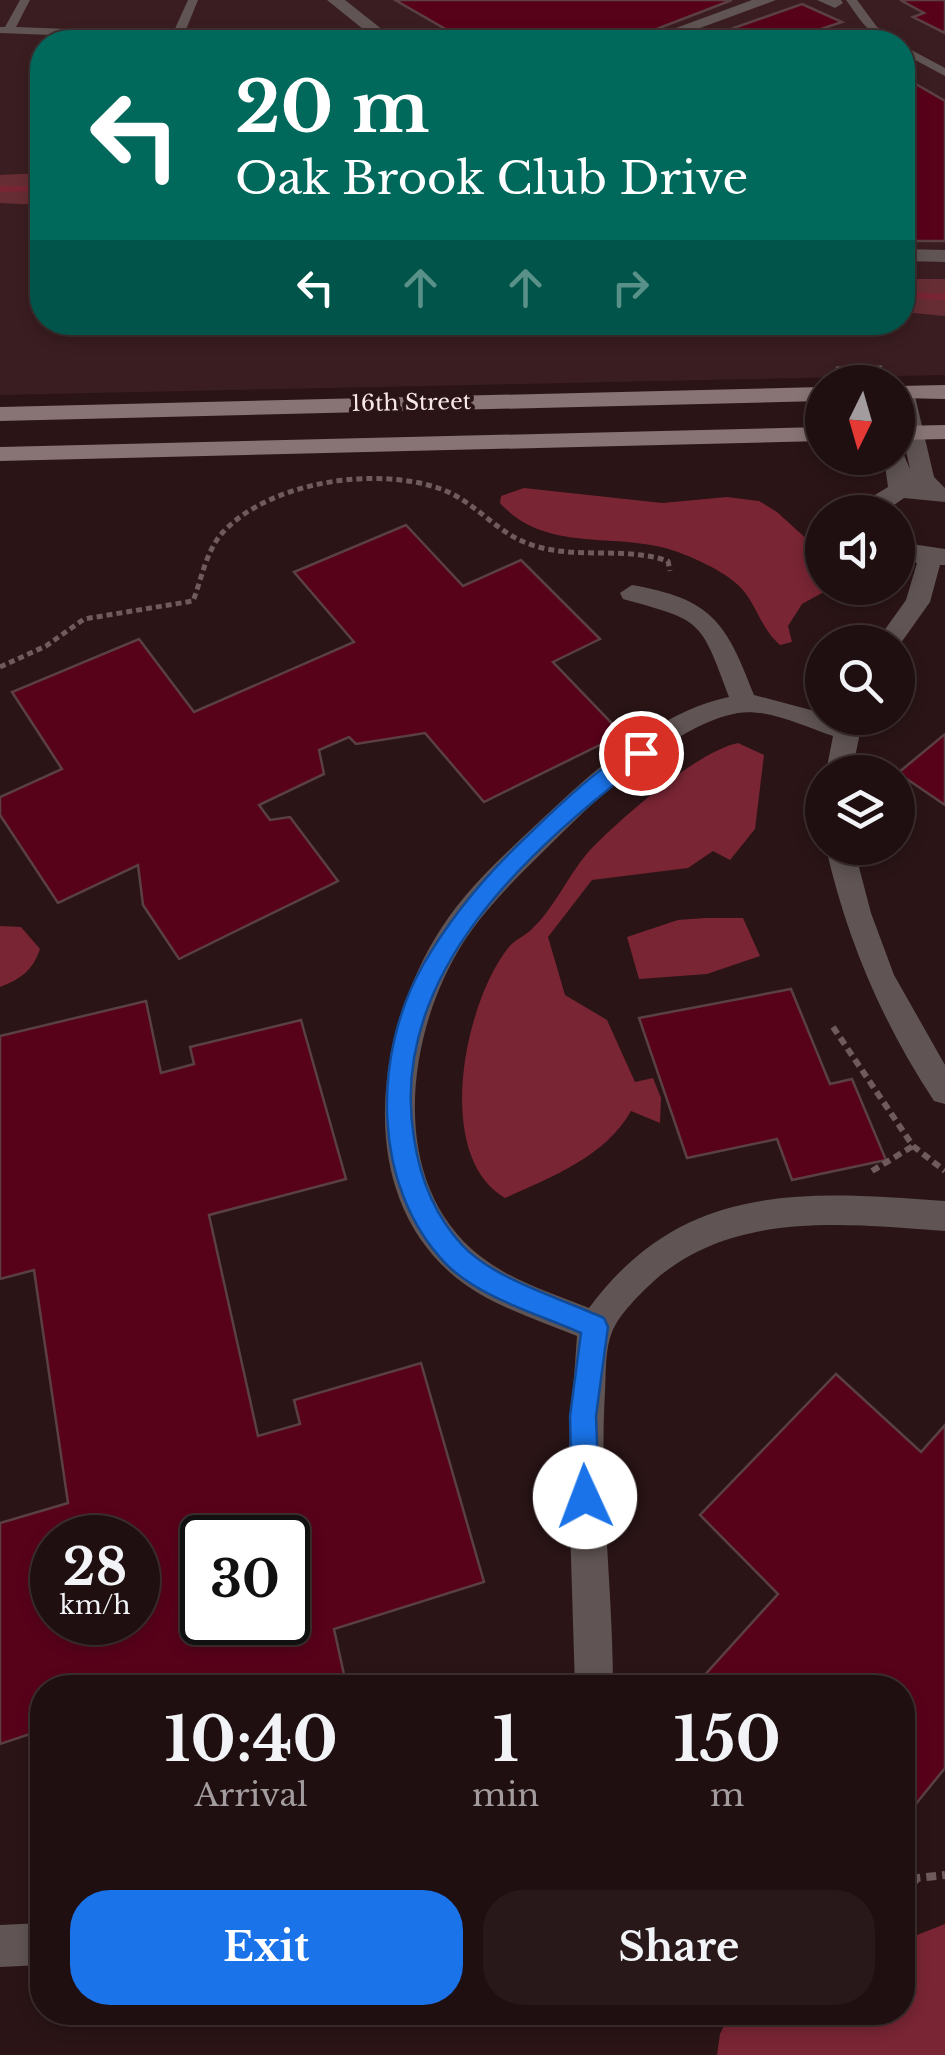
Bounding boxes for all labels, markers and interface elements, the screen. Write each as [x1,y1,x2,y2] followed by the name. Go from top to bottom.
[235,64,429,151] text: 20 m
[70,70,200,200] icon: left
[235,150,748,206] text: Oak Brook Club Drive
[288,260,343,315] icon: left
[393,260,448,315] icon: ahead
[498,260,553,315] icon: ahead
[603,260,658,315] icon: right
[805,365,915,475] north arrow
[805,365,915,865] map controls
[351,388,472,417] street label: 16th Street
[805,495,915,605] button: sound
[805,625,915,735] button: search
[599,711,684,796] pin
[614,726,669,781] icon: arrive
[805,755,915,865] button: layers
[533,1445,637,1549] position arrow
[180,1515,310,1645] speed limit sign: 30
[63,1536,127,1599] text: 28
[60,1590,130,1621] text: km/h
[164,1703,338,1777] text: 10:40
[493,1703,519,1777] text: 1
[674,1703,781,1777] text: 150
[194,1775,308,1815] text: Arrival
[472,1775,539,1815] text: min
[710,1775,744,1815] text: m
[70,1890,463,2005] button: Exit
[483,1890,875,2005] button: Share

